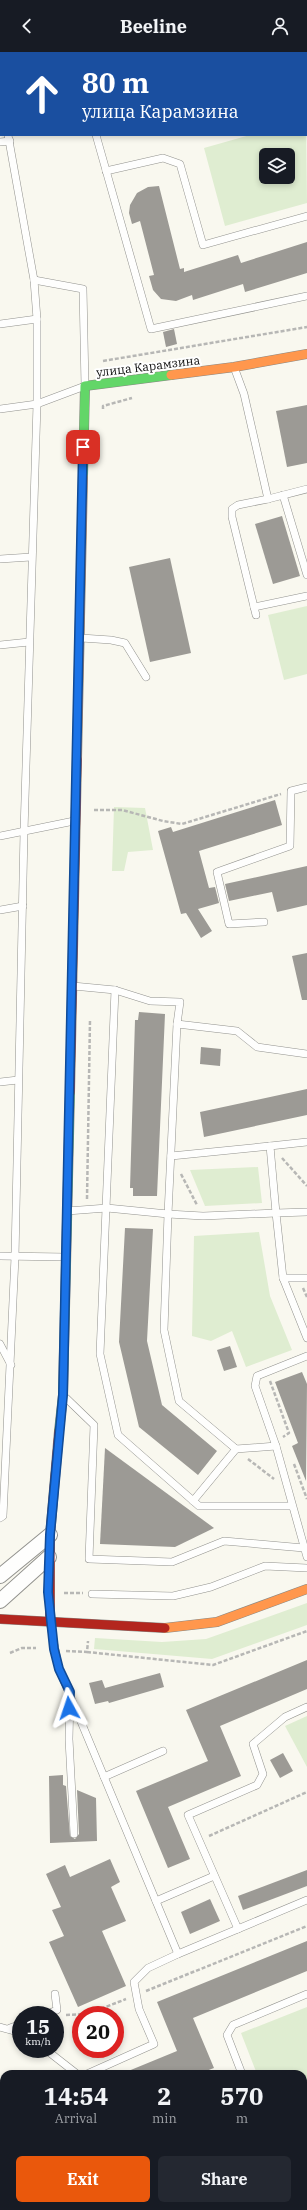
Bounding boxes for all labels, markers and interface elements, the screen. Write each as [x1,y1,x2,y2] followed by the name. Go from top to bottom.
[16,15,38,37] icon: back
[120,15,187,38] text: Beeline
[269,15,291,37] icon: person
[82,64,149,101] text: 80 m
[16,68,68,120] icon: ahead
[82,100,239,123] text: улица Карамзина
[259,148,295,184] map controls
[259,148,295,184] button: layers
[95,352,201,380] street label: улица Карамзина
[66,430,100,464] pin
[72,436,94,458] icon: arrive
[48,1687,90,1729] position arrow
[72,2006,124,2058] speed limit sign: 20
[26,2013,50,2040] text: 15
[25,2035,51,2048] text: km/h
[44,2080,108,2112] text: 14:54
[157,2080,172,2112] text: 2
[220,2080,263,2112] text: 570
[55,2110,97,2127] text: Arrival
[152,2110,177,2127] text: min
[236,2110,248,2127] text: m
[16,2156,150,2202] button: Exit
[158,2156,291,2202] button: Share

